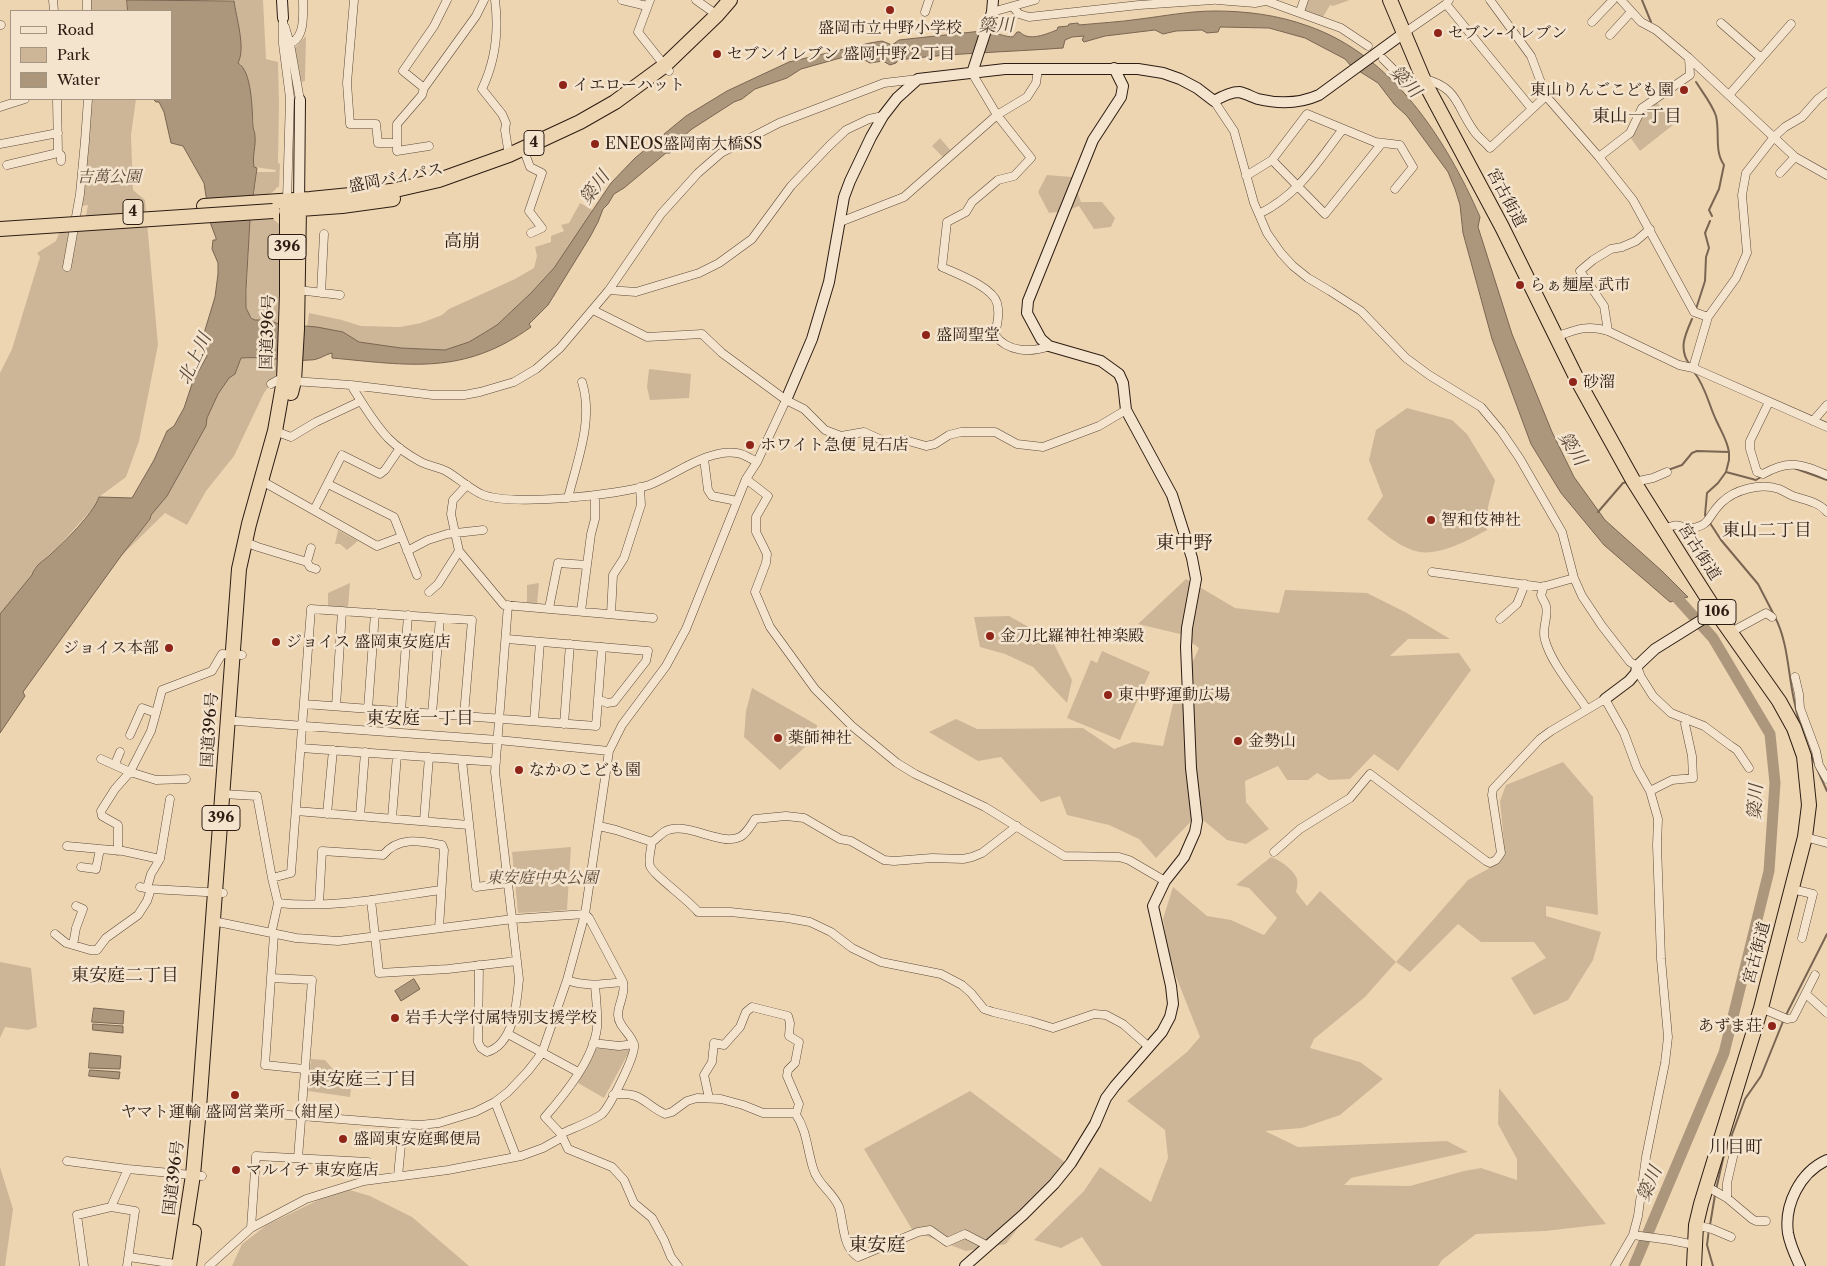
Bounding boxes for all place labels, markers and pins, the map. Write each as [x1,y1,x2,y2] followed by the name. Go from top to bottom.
[884,4,896,16] marker: 盛岡市立中野小学校
[818,18,962,38] place label: 盛岡市立中野小学校
[1448,23,1567,43] place label: セブン-イレブン
[1432,27,1444,39] marker: セブン-イレブン
[727,44,955,64] place label: セブンイレブン 盛岡中野２丁目
[711,48,723,60] marker: セブンイレブン 盛岡中野２丁目
[573,75,685,95] place label: イエローハット
[557,79,569,91] marker: イエローハット
[1530,80,1674,100] place label: 東山りんごこども園
[1678,84,1690,96] marker: 東山りんごこども園
[605,134,762,154] place label: ENEOS盛岡南大橋SS
[589,138,601,150] marker: ENEOS盛岡南大橋SS
[1530,275,1630,295] place label: らぁ麺屋 武市
[1514,279,1526,291] marker: らぁ麺屋 武市
[936,325,1000,345] place label: 盛岡聖堂
[920,329,932,341] marker: 盛岡聖堂
[1583,372,1615,392] place label: 砂溜
[1567,376,1579,388] marker: 砂溜
[760,435,908,455] place label: ホワイト急便 見石店
[744,439,756,451] marker: ホワイト急便 見石店
[1441,510,1521,530] place label: 智和伎神社
[1425,514,1437,526] marker: 智和伎神社
[1000,626,1144,646] place label: 金刀比羅神社神楽殿
[984,630,996,642] marker: 金刀比羅神社神楽殿
[286,632,450,652] place label: ジョイス 盛岡東安庭店
[270,636,282,648] marker: ジョイス 盛岡東安庭店
[63,638,159,658] place label: ジョイス本部
[163,642,175,654] marker: ジョイス本部
[1118,685,1230,705] place label: 東中野運動広場
[1102,689,1114,701] marker: 東中野運動広場
[788,728,852,748] place label: 薬師神社
[1248,731,1296,751] place label: 金勢山
[772,732,784,744] marker: 薬師神社
[1232,735,1244,747] marker: 金勢山
[529,760,641,780] place label: なかのこども園
[513,764,525,776] marker: なかのこども園
[405,1008,597,1028] place label: 岩手大学付属特別支援学校
[389,1012,401,1024] marker: 岩手大学付属特別支援学校
[1698,1016,1762,1036] place label: あずま荘
[1766,1020,1778,1032] marker: あずま荘
[229,1089,241,1101] marker: ヤマト運輸 盛岡営業所（紺屋）
[121,1102,349,1122] place label: ヤマト運輸 盛岡営業所（紺屋）
[353,1129,481,1149] place label: 盛岡東安庭郵便局
[337,1133,349,1145] marker: 盛岡東安庭郵便局
[246,1160,378,1180] place label: マルイチ 東安庭店
[230,1164,242,1176] marker: マルイチ 東安庭店

